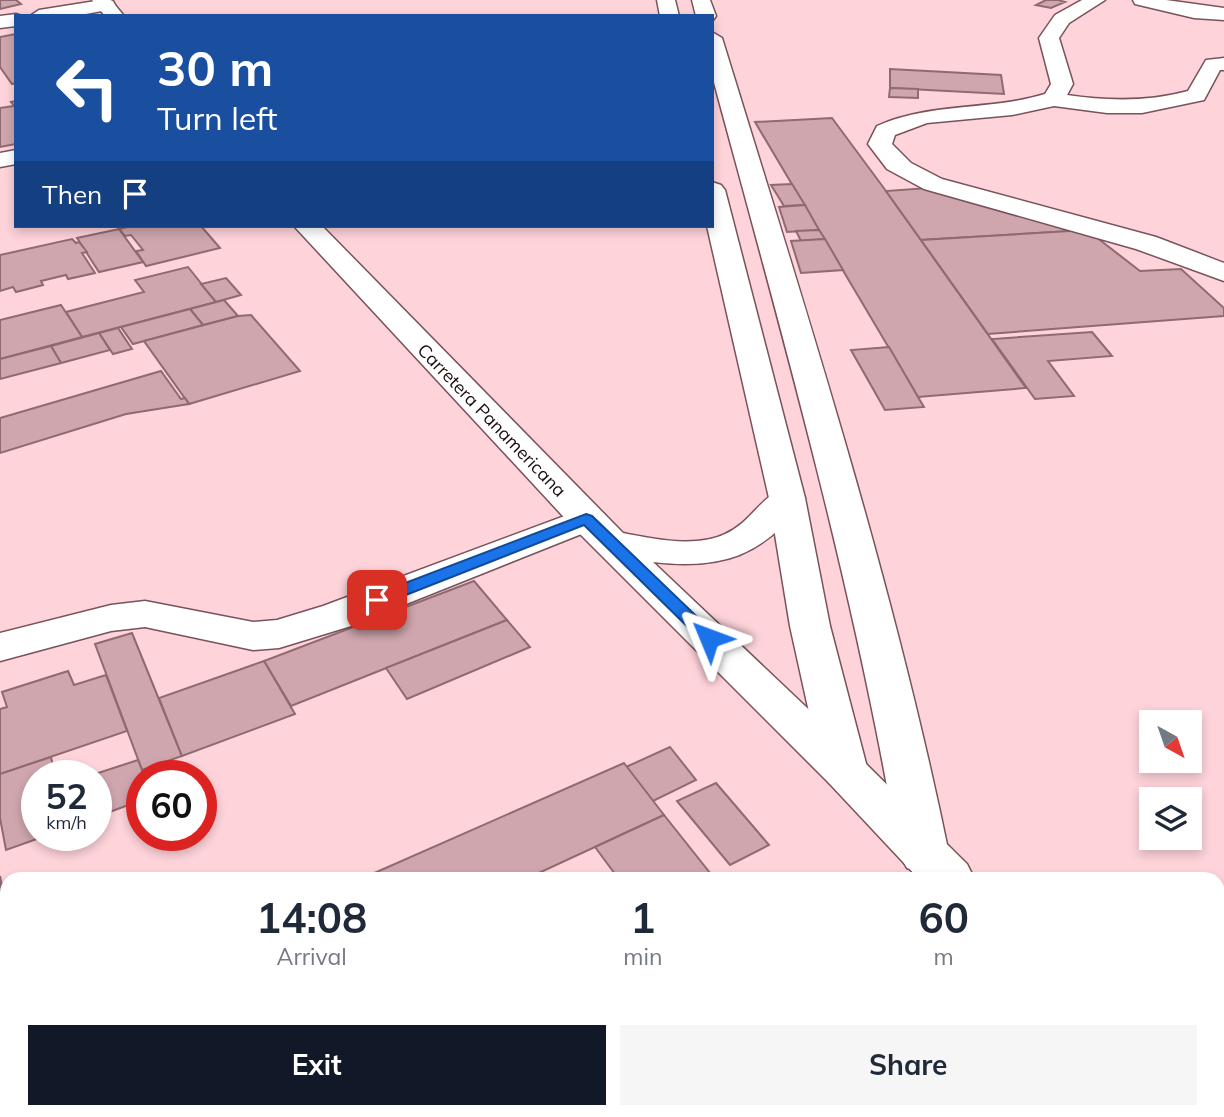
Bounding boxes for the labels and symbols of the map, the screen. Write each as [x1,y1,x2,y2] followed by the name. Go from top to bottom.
[413,339,571,501] street label: Carretera Panamericana
[347,570,407,630] pin
[672,601,746,675] position arrow
[1139,710,1202,774] north arrow
[126,760,217,851] speed limit sign: 60

